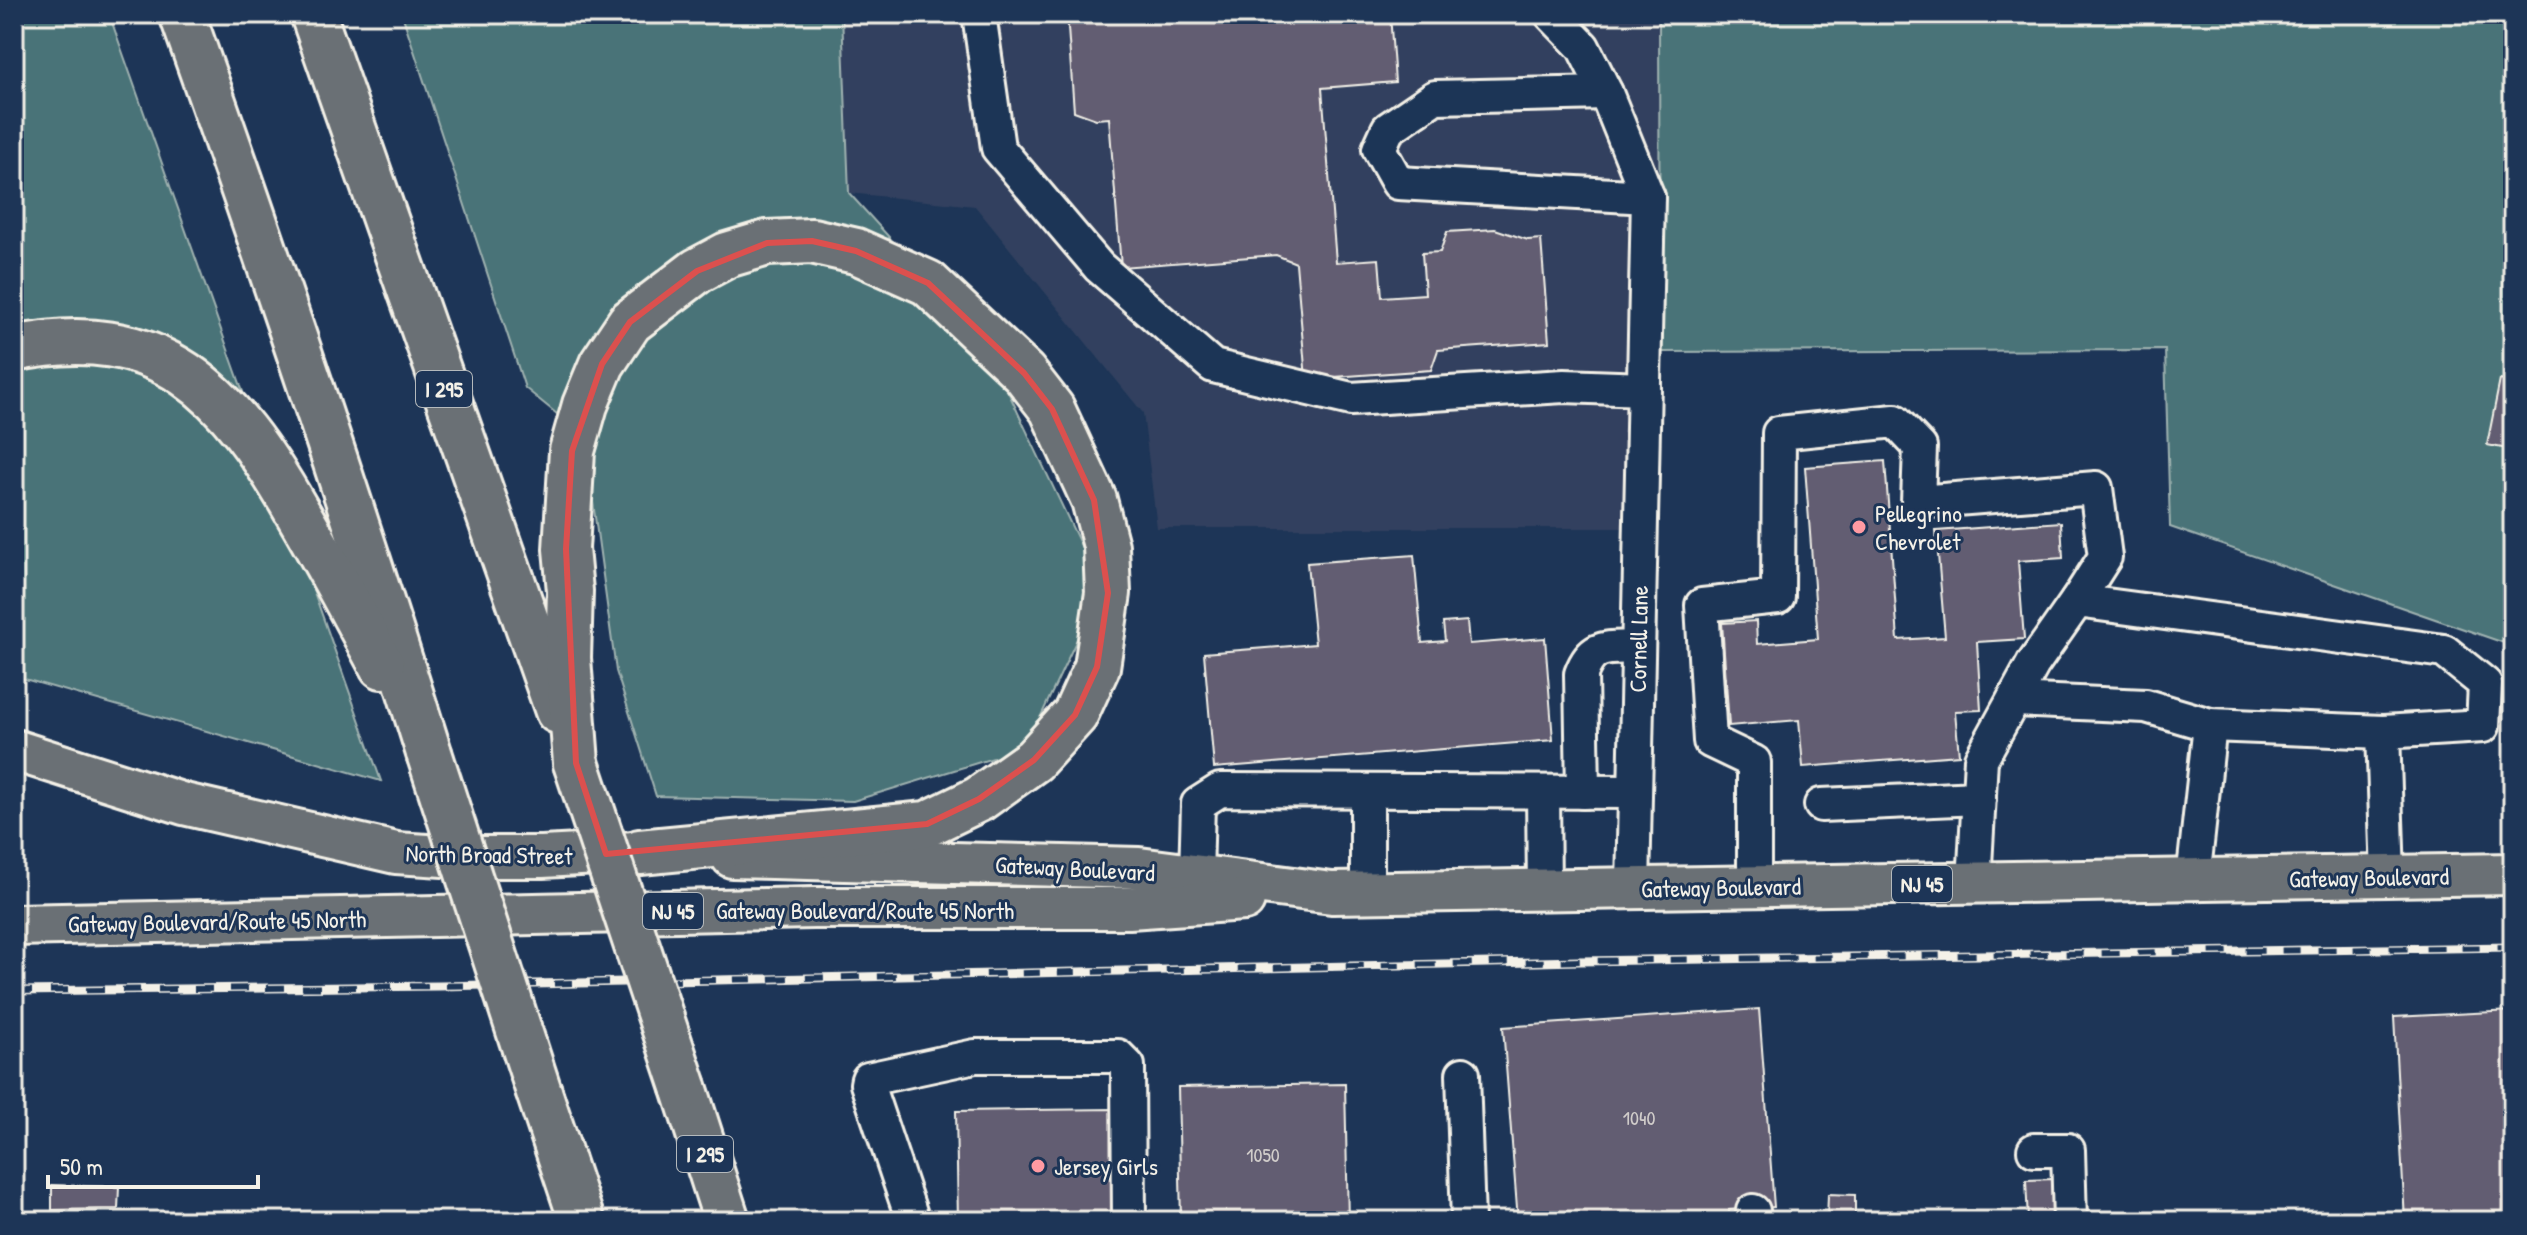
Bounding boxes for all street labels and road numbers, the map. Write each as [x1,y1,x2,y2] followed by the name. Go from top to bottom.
[416,371,472,407] road number: I 295
[1621,585,1655,693] street label: Cornell Lane
[405,837,573,871] street label: North Broad Street
[994,848,1156,888] street label: Gateway Boulevard
[2289,860,2449,894] street label: Gateway Boulevard
[1892,866,1952,902] road number: NJ 45
[1641,870,1801,904] street label: Gateway Boulevard
[643,893,703,929] road number: NJ 45
[716,894,1014,926] street label: Gateway Boulevard/Route 45 North
[68,902,366,940] street label: Gateway Boulevard/Route 45 North
[677,1136,733,1172] road number: I 295

